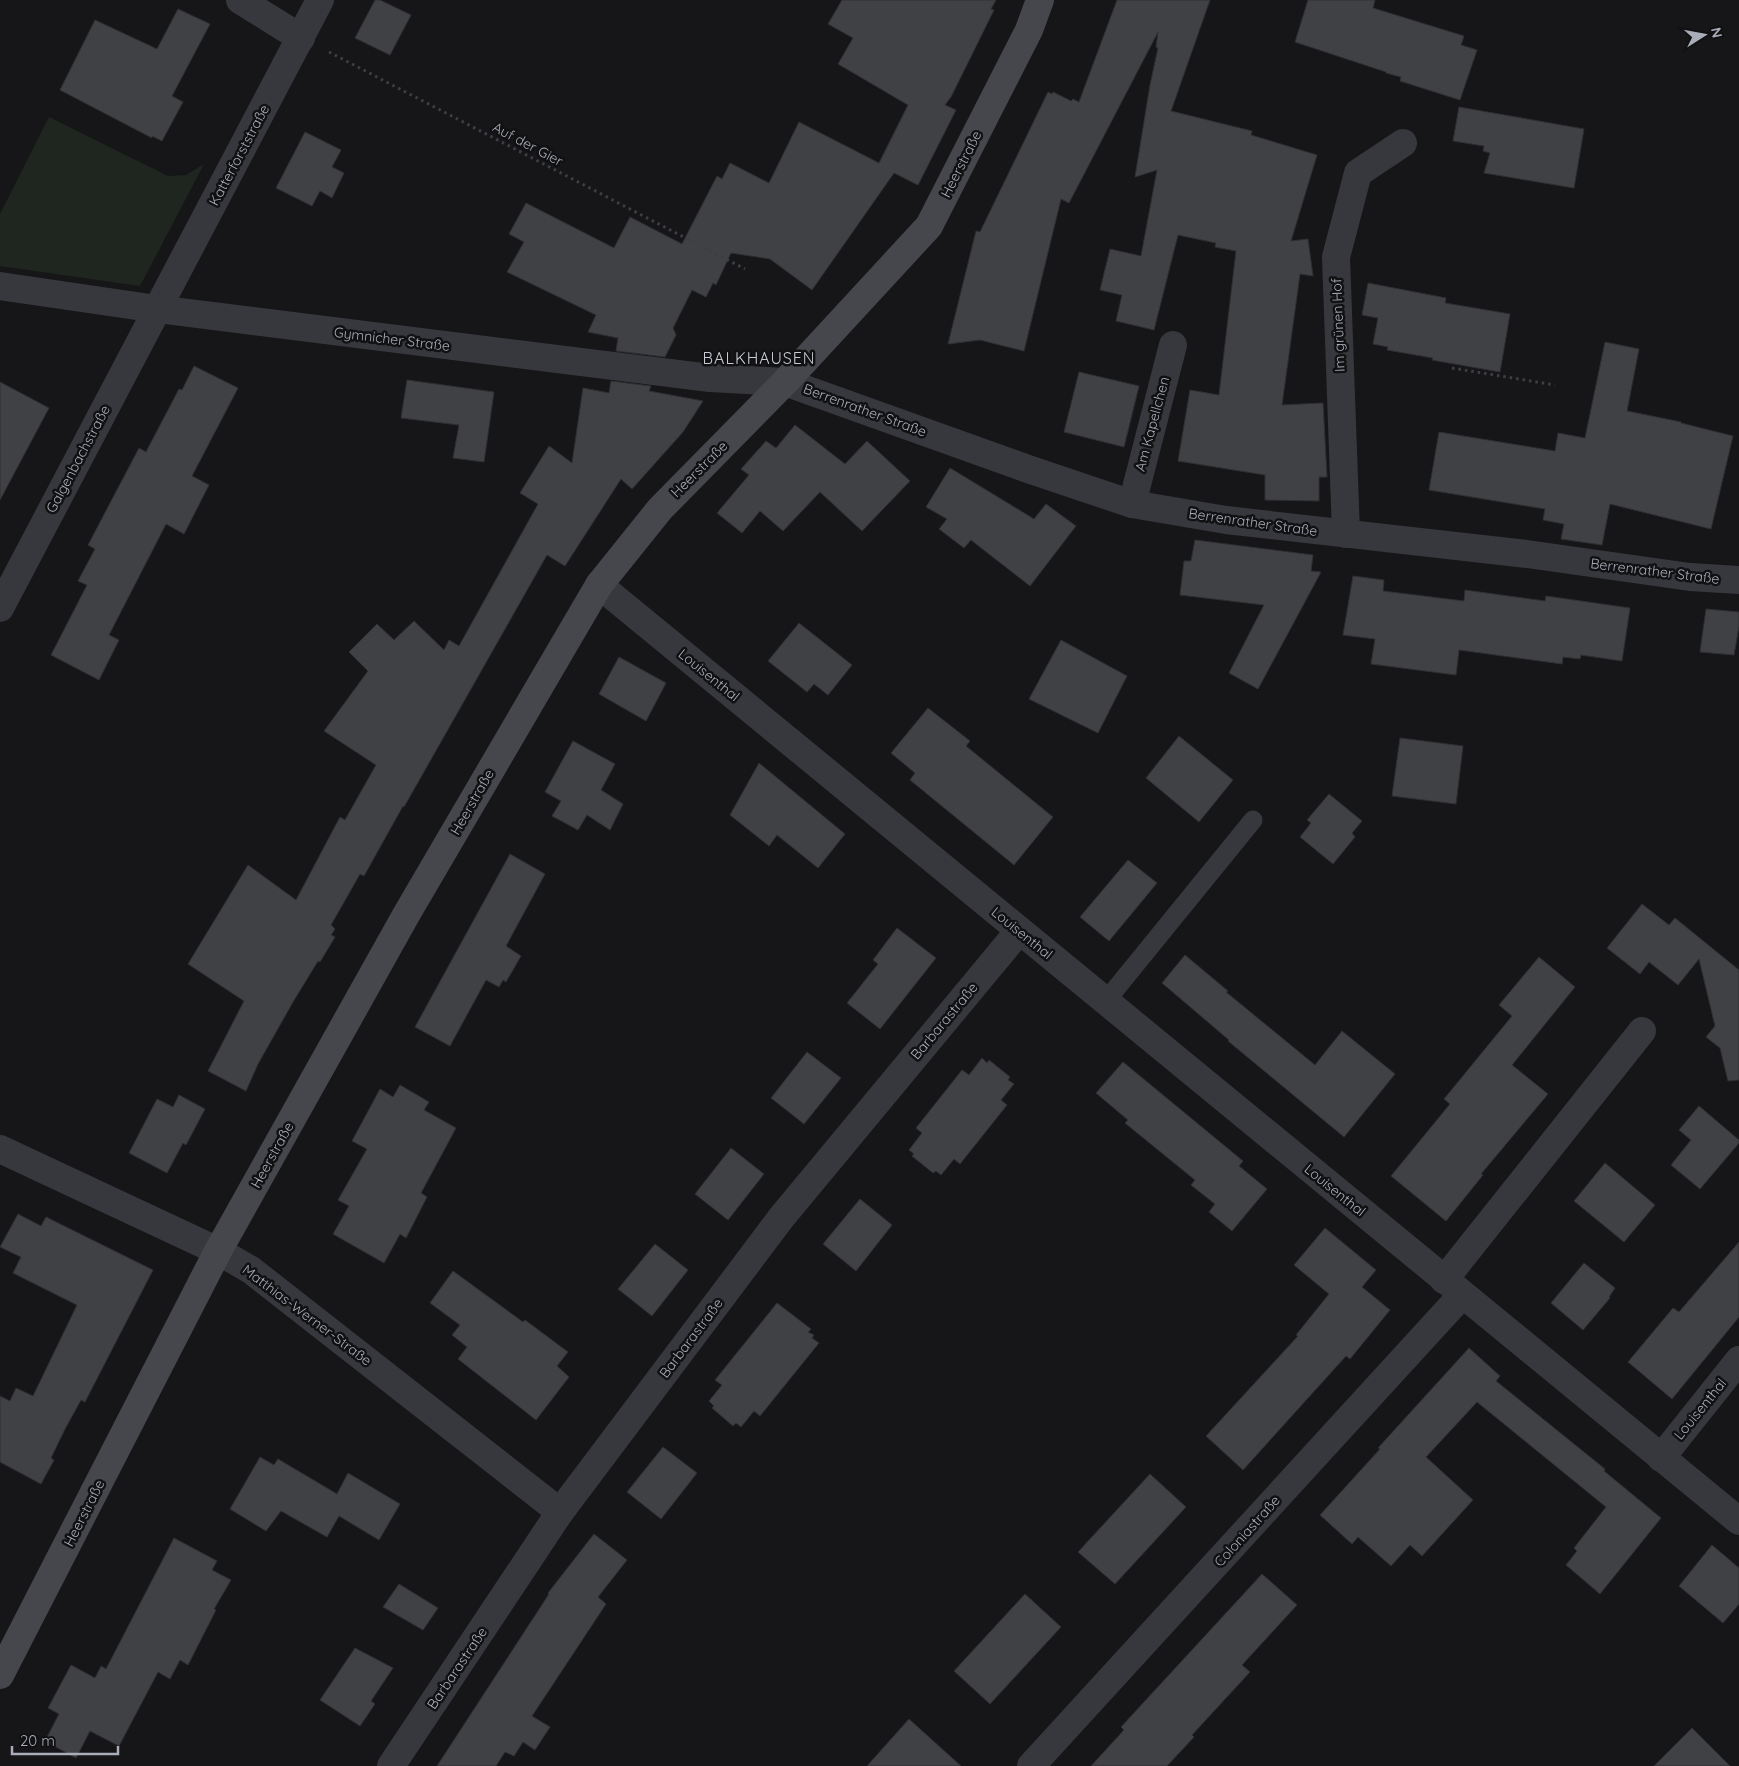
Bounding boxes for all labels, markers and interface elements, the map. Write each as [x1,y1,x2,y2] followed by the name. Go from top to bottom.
[1679,10,1729,60] north arrow
[1707,26,1727,39] text: N
[205,101,273,209] street label: Katterforststraße
[490,118,567,170] street label: Auf der Gier
[936,127,986,200] street label: Heerstraße
[1327,278,1349,372] street label: Im grünen Hof
[333,323,451,355] street label: Gymnicher Straße
[703,348,815,368] district label: BALKHAUSEN
[1131,375,1173,473] street label: Am Kapellchen
[801,379,929,441] street label: Berrenrather Straße
[42,402,114,516] street label: Galgenbachstraße
[667,437,731,501] street label: Heerstraße
[1188,504,1319,540] street label: Berrenrather Straße
[1590,554,1721,588] street label: Berrenrather Straße
[675,645,743,705] street label: Louisenthal
[446,766,498,838] street label: Heerstraße
[988,903,1056,963] street label: Louisenthal
[907,979,982,1063] street label: Barbarastraße
[247,1119,298,1191] street label: Heerstraße
[1301,1160,1369,1220] street label: Louisenthal
[239,1261,375,1370] street label: Matthias-Werner-Straße
[655,1295,727,1381] street label: Barbarastraße
[1670,1375,1730,1443] street label: Louisenthal
[59,1476,109,1549] street label: Heerstraße
[1210,1491,1284,1571] street label: Coloniastraße
[423,1623,491,1712] street label: Barbarastraße
[12,1724,119,1756] scale bar
[20,1731,55,1750] text: 20 m

